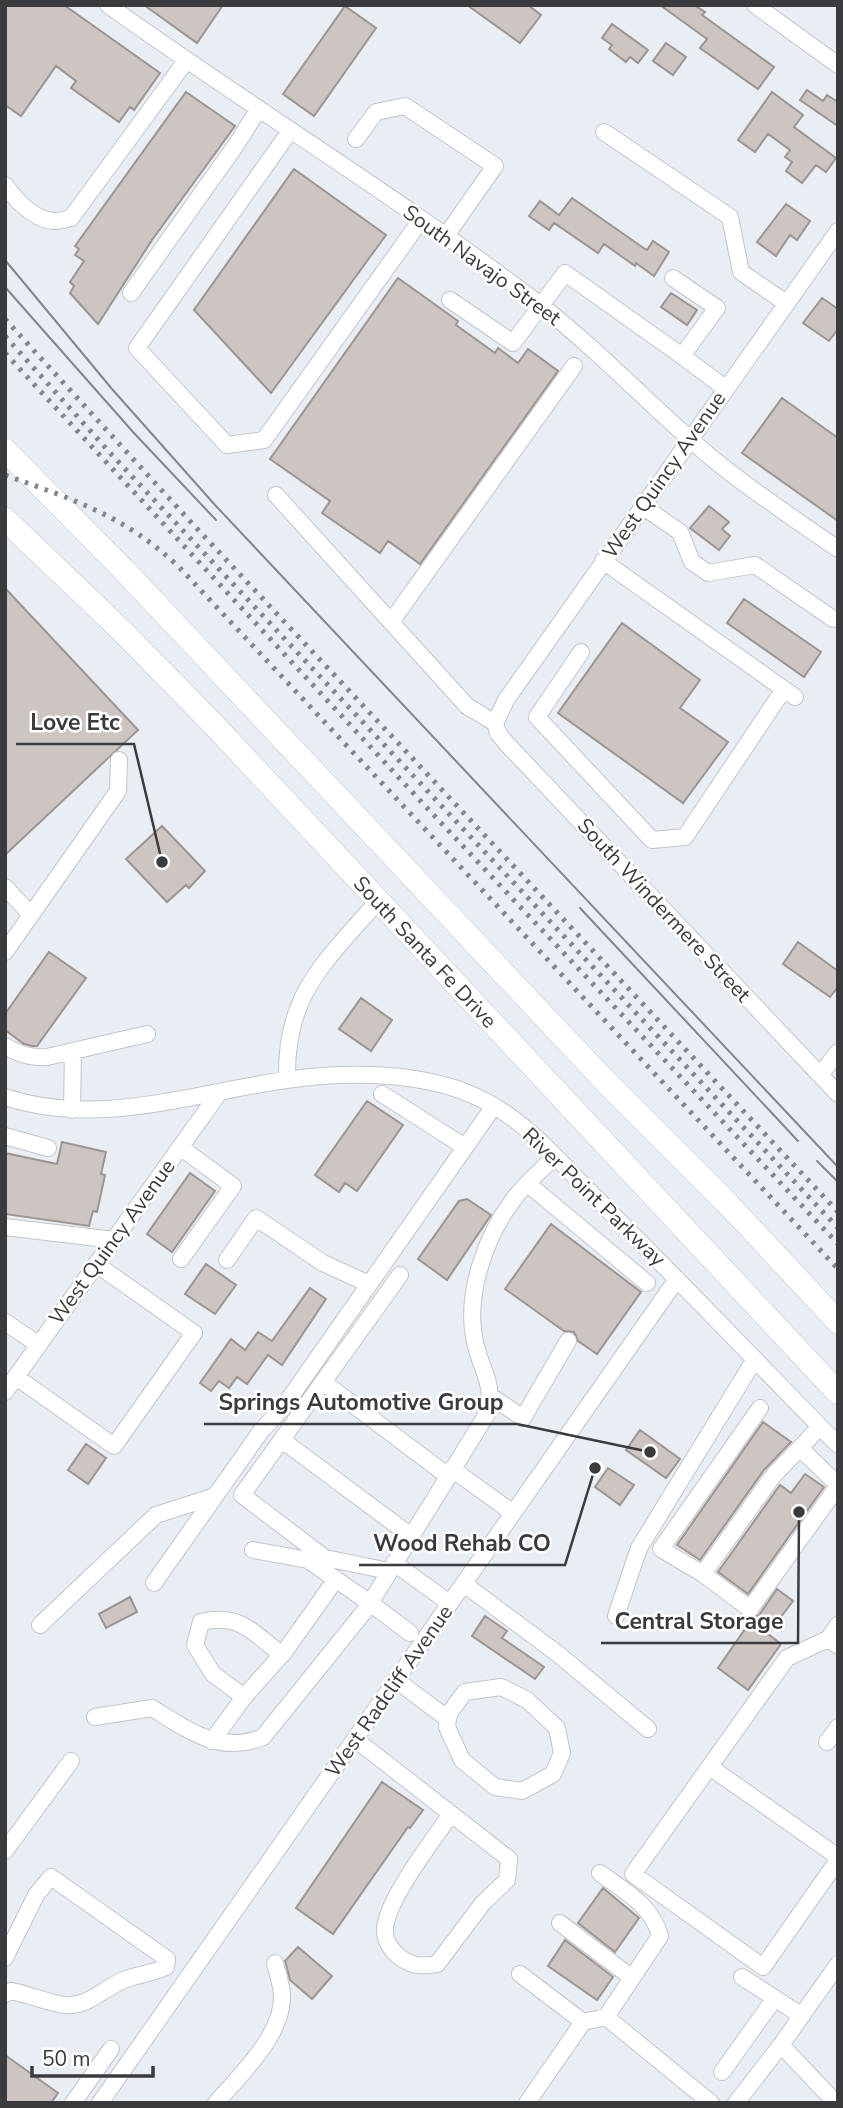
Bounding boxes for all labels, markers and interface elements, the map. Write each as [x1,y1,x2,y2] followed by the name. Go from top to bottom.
[397,198,567,332] street label: South Navajo Street
[596,386,732,564] street label: West Quincy Avenue
[16,700,134,744] callout: Love Etc
[30,707,120,738] text: Love Etc
[571,812,757,1009] street label: South Windermere Street
[347,870,503,1034] street label: South Santa Fe Drive
[516,1121,672,1273] street label: River Point Parkway
[42,1154,182,1330] street label: West Quincy Avenue
[204,1380,517,1424] callout: Springs Automotive Group
[218,1387,504,1418] text: Springs Automotive Group
[359,1521,565,1565] callout: Wood Rehab CO
[373,1528,551,1559] text: Wood Rehab CO
[319,1599,459,1783] street label: West Radcliff Avenue
[601,1599,798,1643] callout: Central Storage
[615,1606,783,1637] text: Central Storage
[32,2035,152,2078] scale bar
[42,2045,91,2073] text: 50 m

